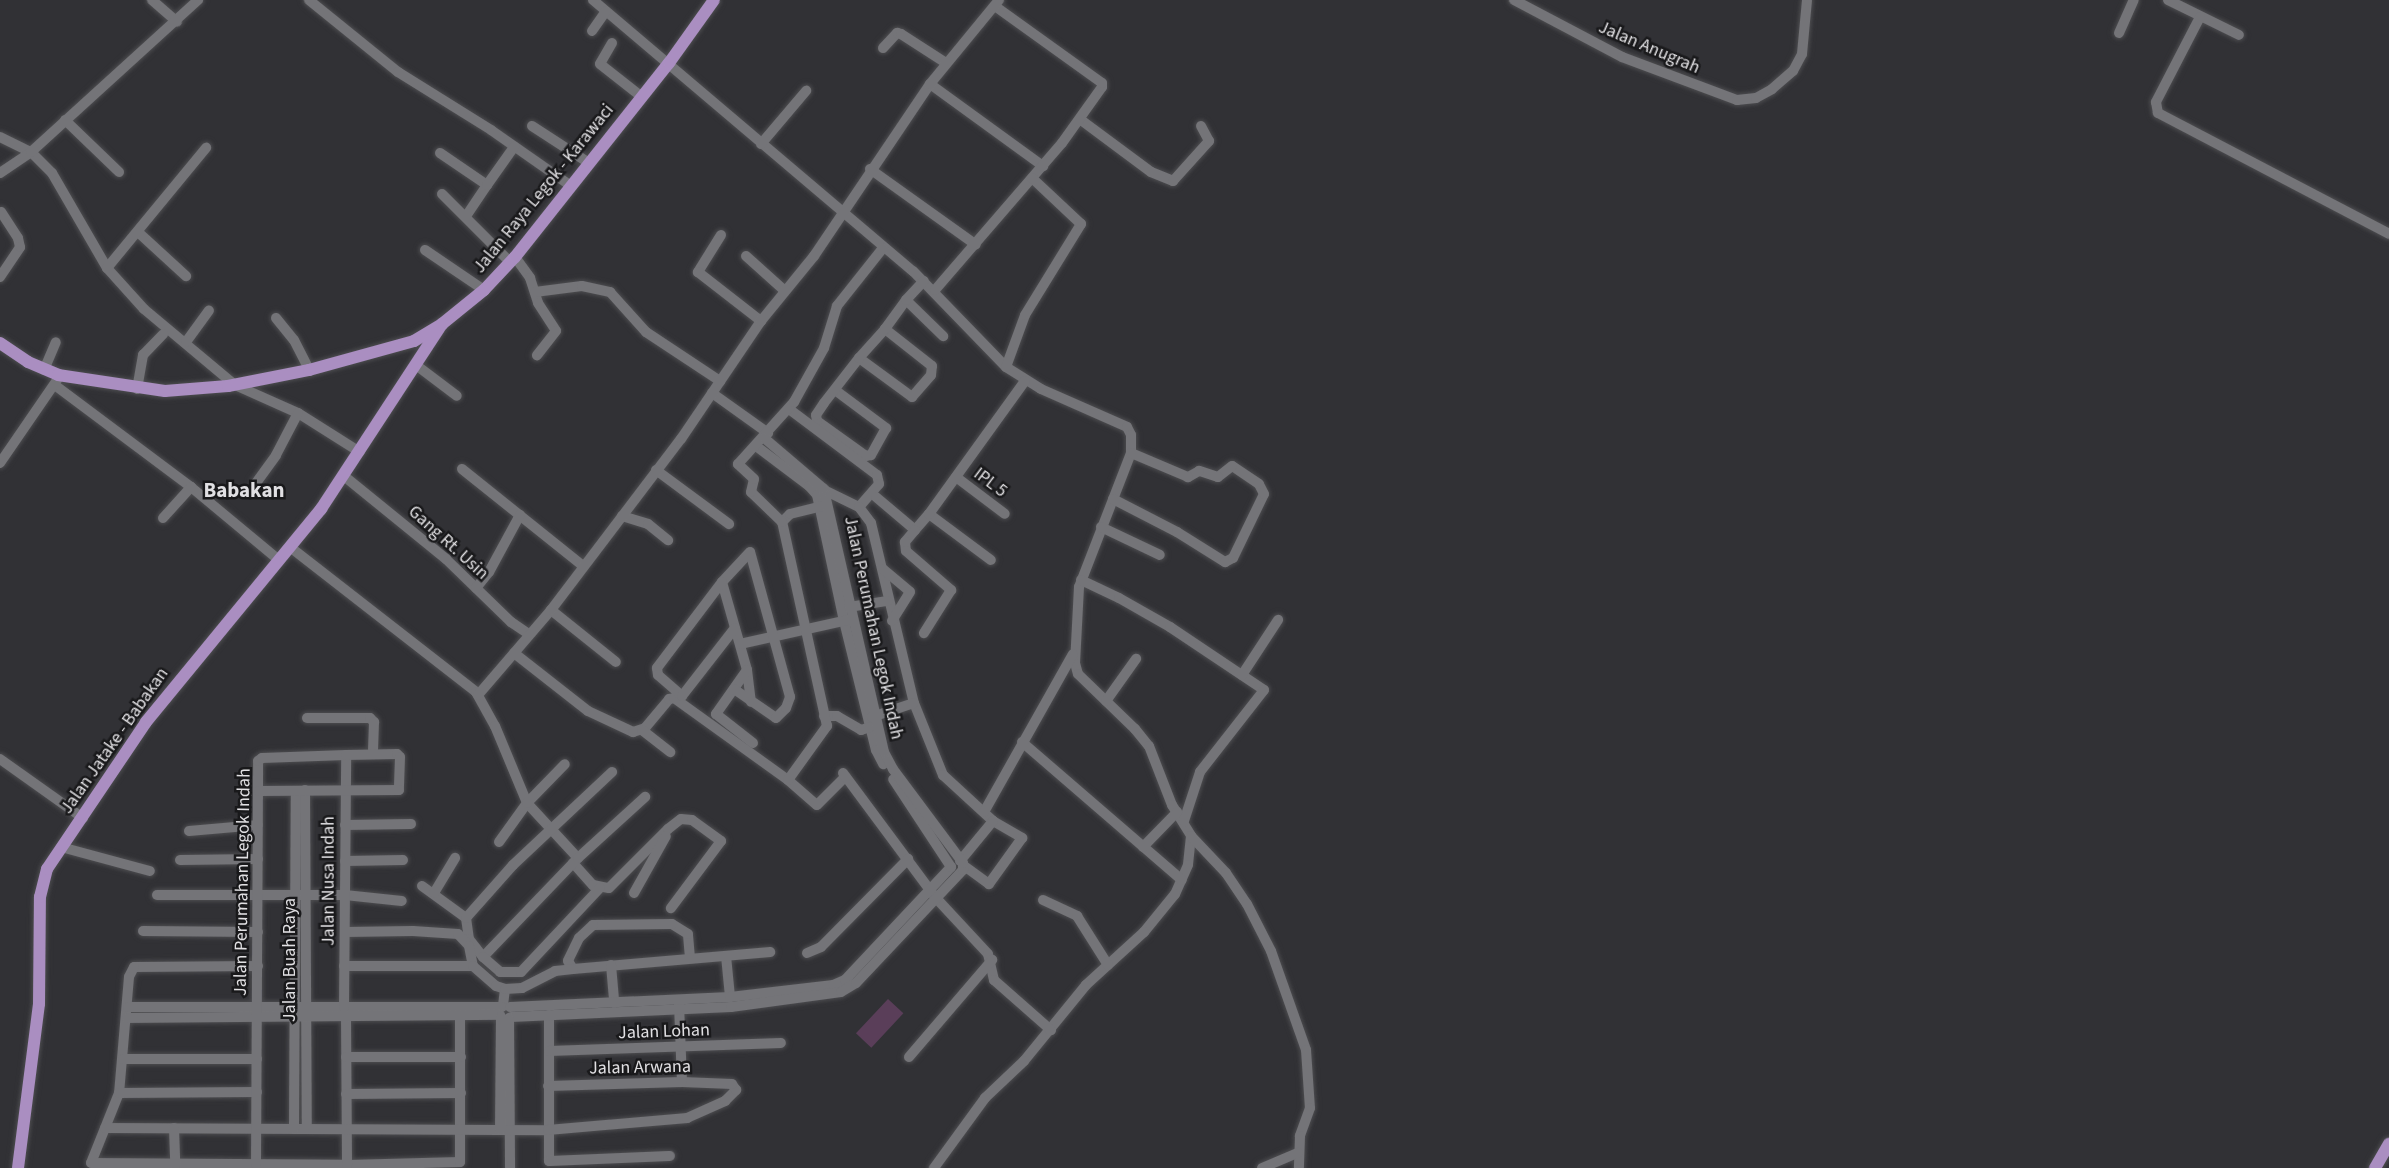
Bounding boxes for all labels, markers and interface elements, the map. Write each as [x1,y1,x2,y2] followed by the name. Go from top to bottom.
[1595,17,1703,79] street label: Jalan Anugrah
[469,100,619,278] street label: Jalan Raya Legok - Karawaci
[969,463,1011,503] street label: IPL 5
[203,477,285,503] district label: Babakan
[403,501,493,585] street label: Gang Rt. Usin
[839,514,907,742] street label: Jalan Perumahan Legok Indah
[56,664,174,818] street label: Jalan Jatake - Babakan
[230,768,256,996] street label: Jalan Perumahan Legok Indah
[318,816,340,946] street label: Jalan Nusa Indah
[279,898,301,1022] street label: Jalan Buah Raya
[618,1020,710,1044] street label: Jalan Lohan
[589,1056,691,1080] street label: Jalan Arwana

